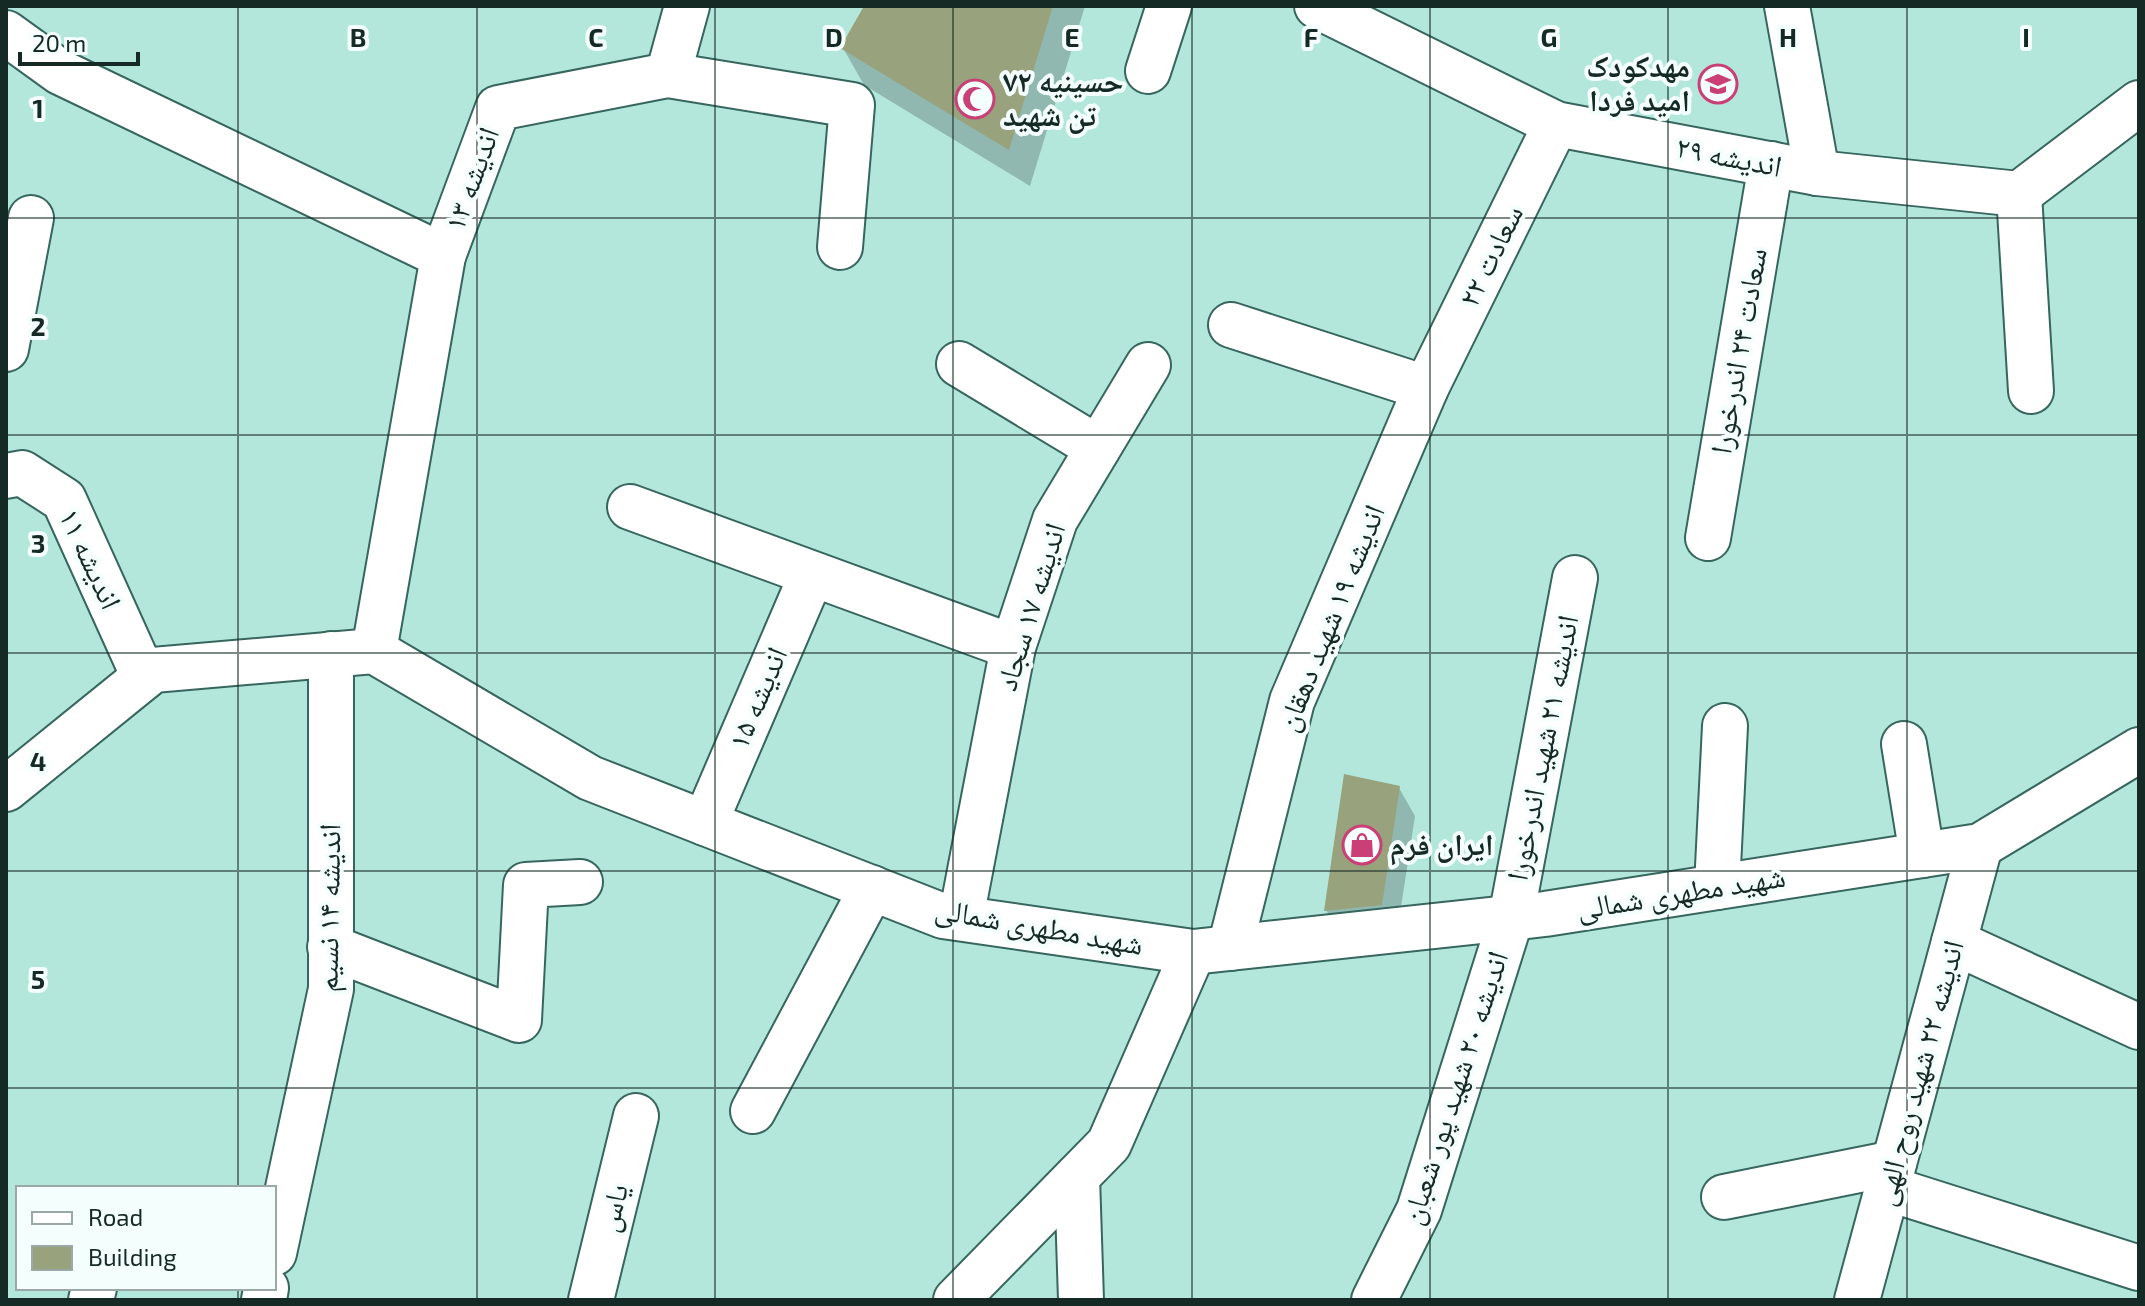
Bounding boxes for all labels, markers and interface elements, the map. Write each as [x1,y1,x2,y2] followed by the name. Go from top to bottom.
[20,16,138,66] scale bar
[350,21,366,52] text: B
[588,21,604,52] text: C
[825,21,843,52] text: D
[1064,21,1080,52] text: E
[1304,21,1318,52] text: F
[1541,21,1557,52] text: G
[1779,21,1797,52] text: H
[2022,21,2030,52] text: I
[32,28,86,57] text: 20 m
[1586,47,1690,118] place label: مهدکودک امید فردا
[1003,62,1123,134] place label: حسینیه ۷۲ تن شهید
[1697,63,1739,105] school or university icon: مهدکودک امید فردا
[954,78,996,120] mosque icon: حسینیه ۷۲ تن شهید
[32,92,44,123] text: 1
[435,122,506,235] street label: اندیشه ۱۳
[1673,127,1785,183] street label: اندیشه ۲۹
[1449,198,1529,312] street label: سعادت ۲۲
[1701,245,1773,457] street label: سعادت ۲۴ اندرخورا
[30,310,46,341] text: 2
[1267,499,1393,736] street label: اندیشه ۱۹ شهید دهقان
[52,502,131,614] street label: اندیشه ۱۱
[987,518,1072,695] street label: اندیشه ۱۷ سجاد
[31,527,45,558] text: 3
[1498,612,1585,884] street label: اندیشه ۲۱ شهید اندرخورا
[719,641,794,754] street label: اندیشه ۱۵
[30,745,46,776] text: 4
[308,823,350,993] street label: اندیشه ۱۴ نسیم
[1341,824,1383,866] shop icon: ایران فرم
[1390,825,1494,866] place label: ایران فرم
[1574,857,1788,927] street label: شهید مطهری شمالی
[932,889,1146,963] street label: شهید مطهری شمالی
[1864,936,1973,1210] street label: اندیشه ۲۲ شهید روح الهی
[1392,946,1516,1229] street label: اندیشه ۲۰ شهید پور شعبان
[31,963,45,994] text: 5
[588,1180,636,1236] street label: یاس
[16,1186,276,1290] legend
[88,1202,143,1231] text: Road
[88,1242,177,1271] text: Building

